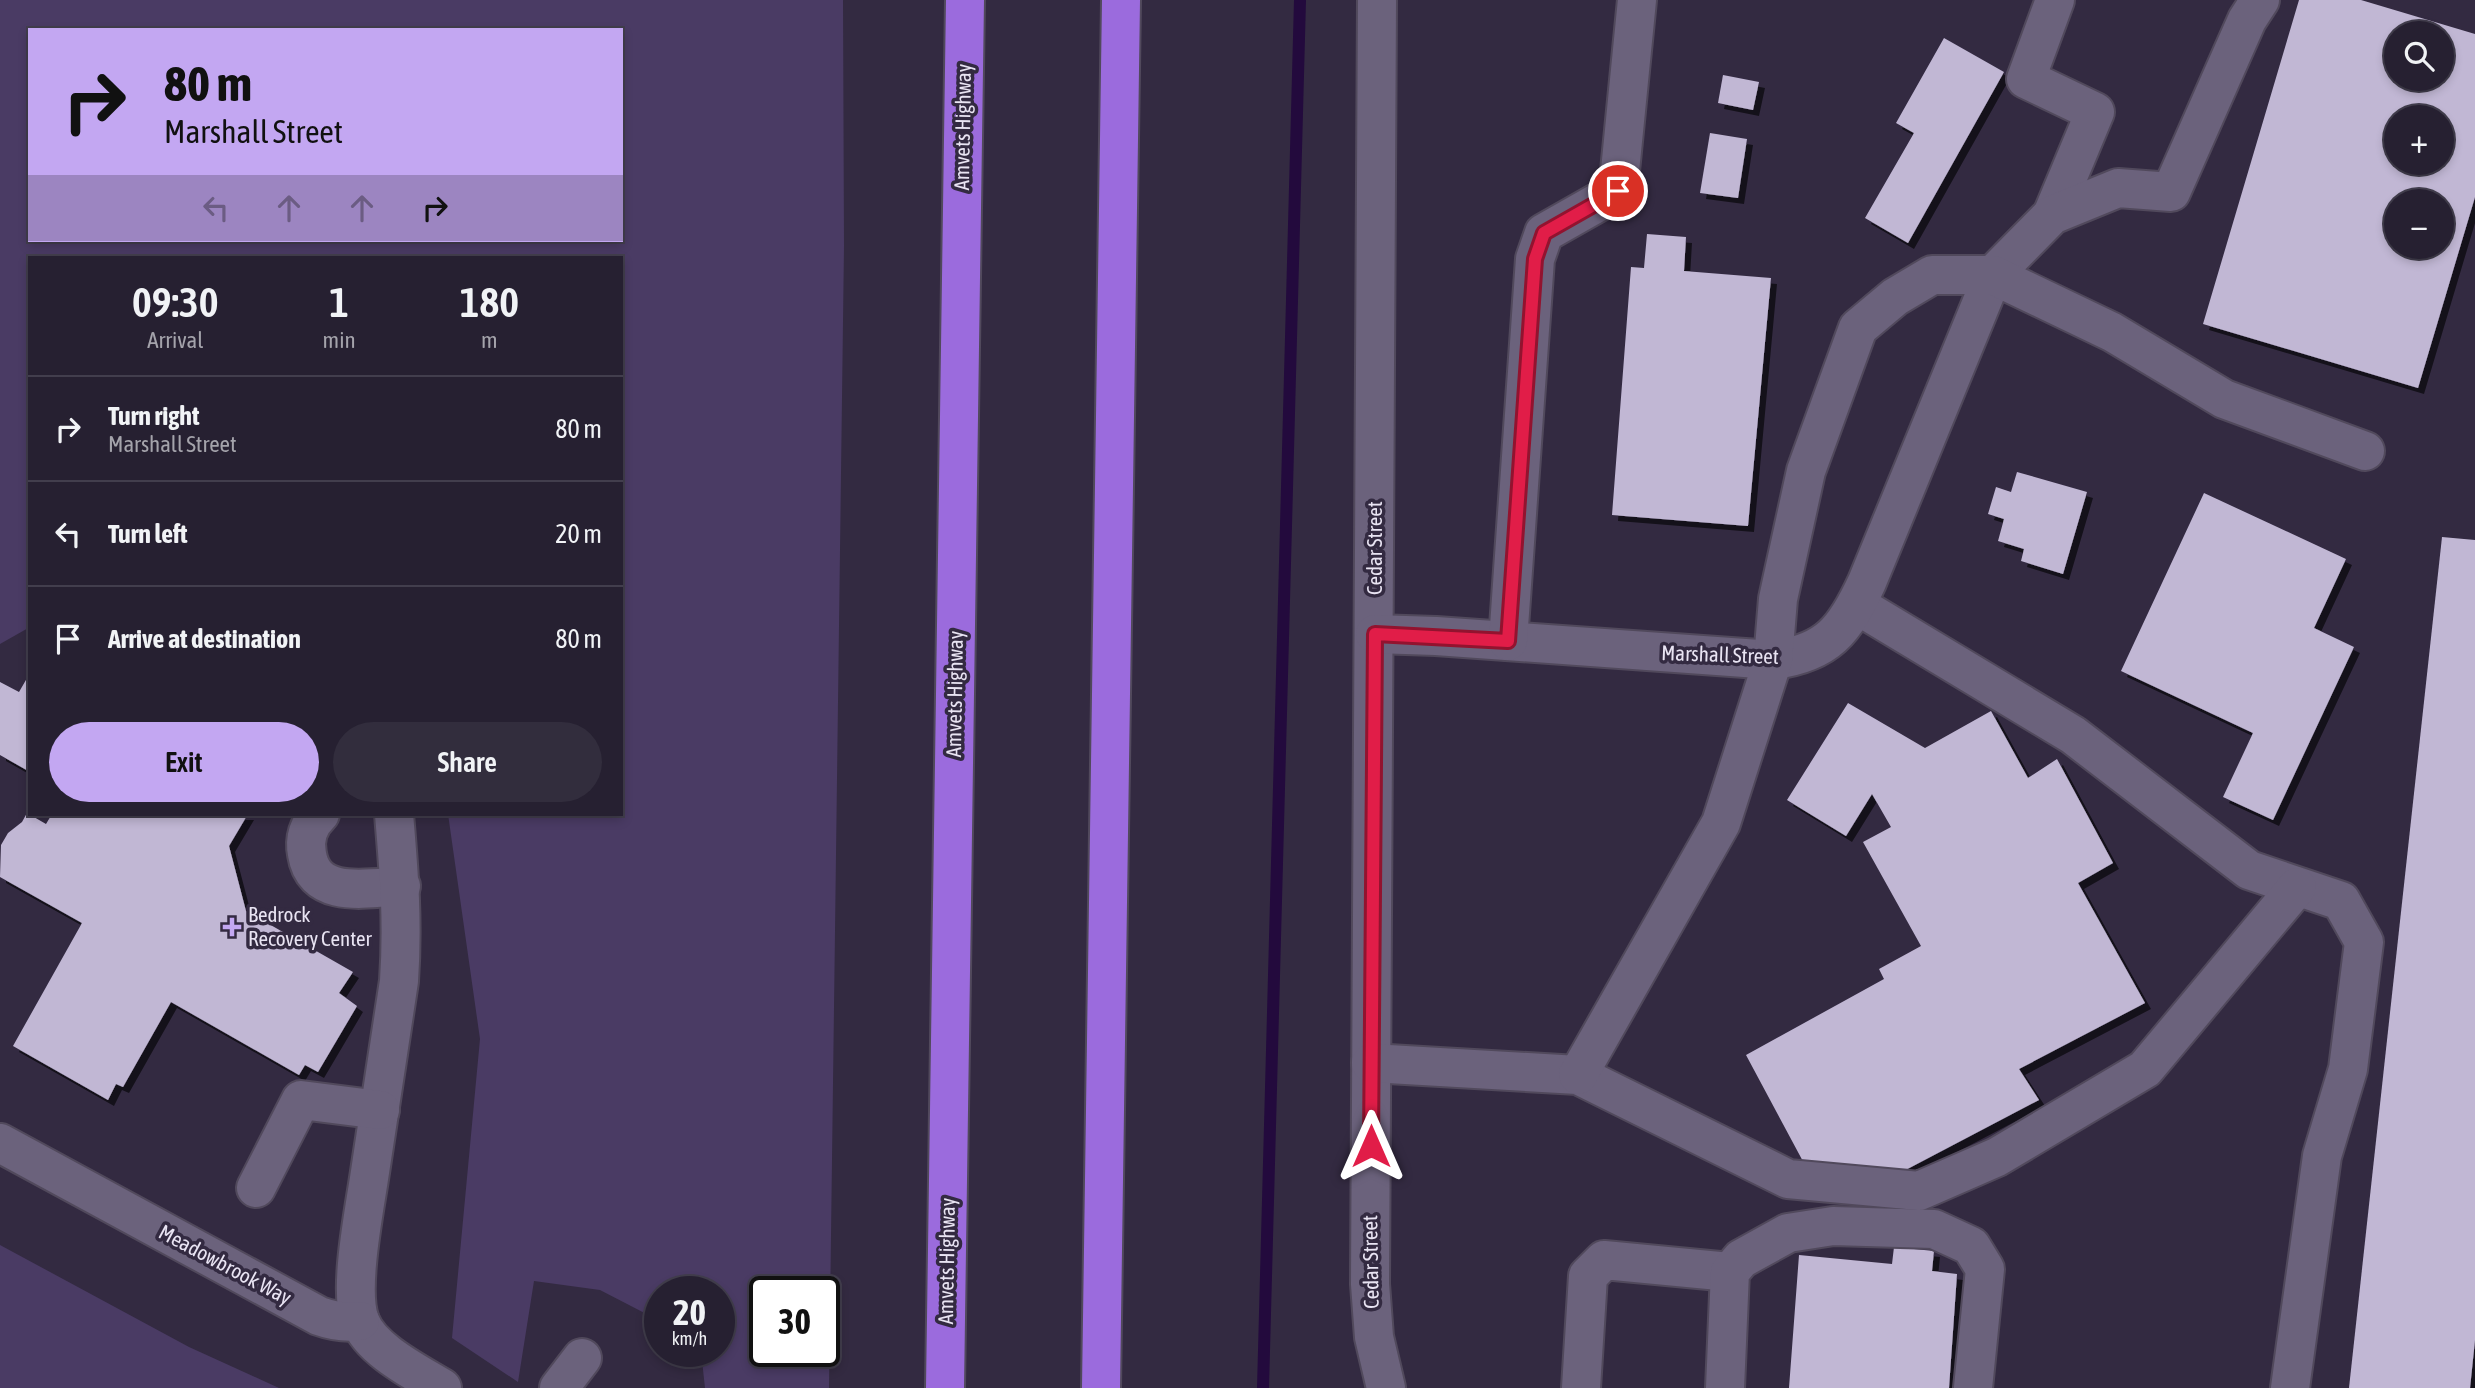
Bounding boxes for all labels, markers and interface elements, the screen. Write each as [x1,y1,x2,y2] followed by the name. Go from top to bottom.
[2384,21,2454,259] map controls
[2384,21,2454,91] button: search
[164,55,252,111] text: 80 m
[49,56,140,147] icon: right
[949,63,975,191] street label: Amvets Highway
[2384,105,2454,175] button: +
[164,113,343,150] text: Marshall Street
[1588,161,1648,221] pin
[1599,172,1637,210] icon: arrive
[197,189,235,227] icon: left
[270,189,308,227] icon: ahead
[343,189,381,227] icon: ahead
[416,189,454,227] icon: right
[2384,189,2454,259] button: −
[132,278,219,326] text: 09:30
[329,278,349,326] text: 1
[460,278,519,326] text: 180
[147,327,203,353] text: Arrival
[323,327,356,353] text: min
[481,327,498,353] text: m
[108,401,199,431] text: Turn right
[49,410,87,448] icon: right
[555,414,602,444] text: 80 m
[108,431,237,457] text: Marshall Street
[1362,501,1386,595] street label: Cedar Street
[49,515,87,553] icon: left
[108,519,188,549] text: Turn left
[555,519,602,549] text: 20 m
[49,620,87,658] icon: arrive
[108,624,301,654] text: Arrive at destination
[555,624,602,654] text: 80 m
[941,630,967,758] street label: Amvets Highway
[1661,640,1779,668] street label: Marshall Street
[49,722,319,802] button: Exit
[333,722,602,802] button: Share
[248,902,373,950] place label: Bedrock Recovery Center
[222,917,242,937] marker: Bedrock Recovery Center
[1334,1109,1408,1183] position arrow
[933,1197,959,1325] street label: Amvets Highway
[1357,1215,1383,1309] street label: Cedar Street
[155,1219,296,1309] street label: Meadowbrook Way
[749,1276,840,1367] speed limit sign: 30
[673,1292,706,1332] text: 20
[672,1328,707,1349] text: km/h

